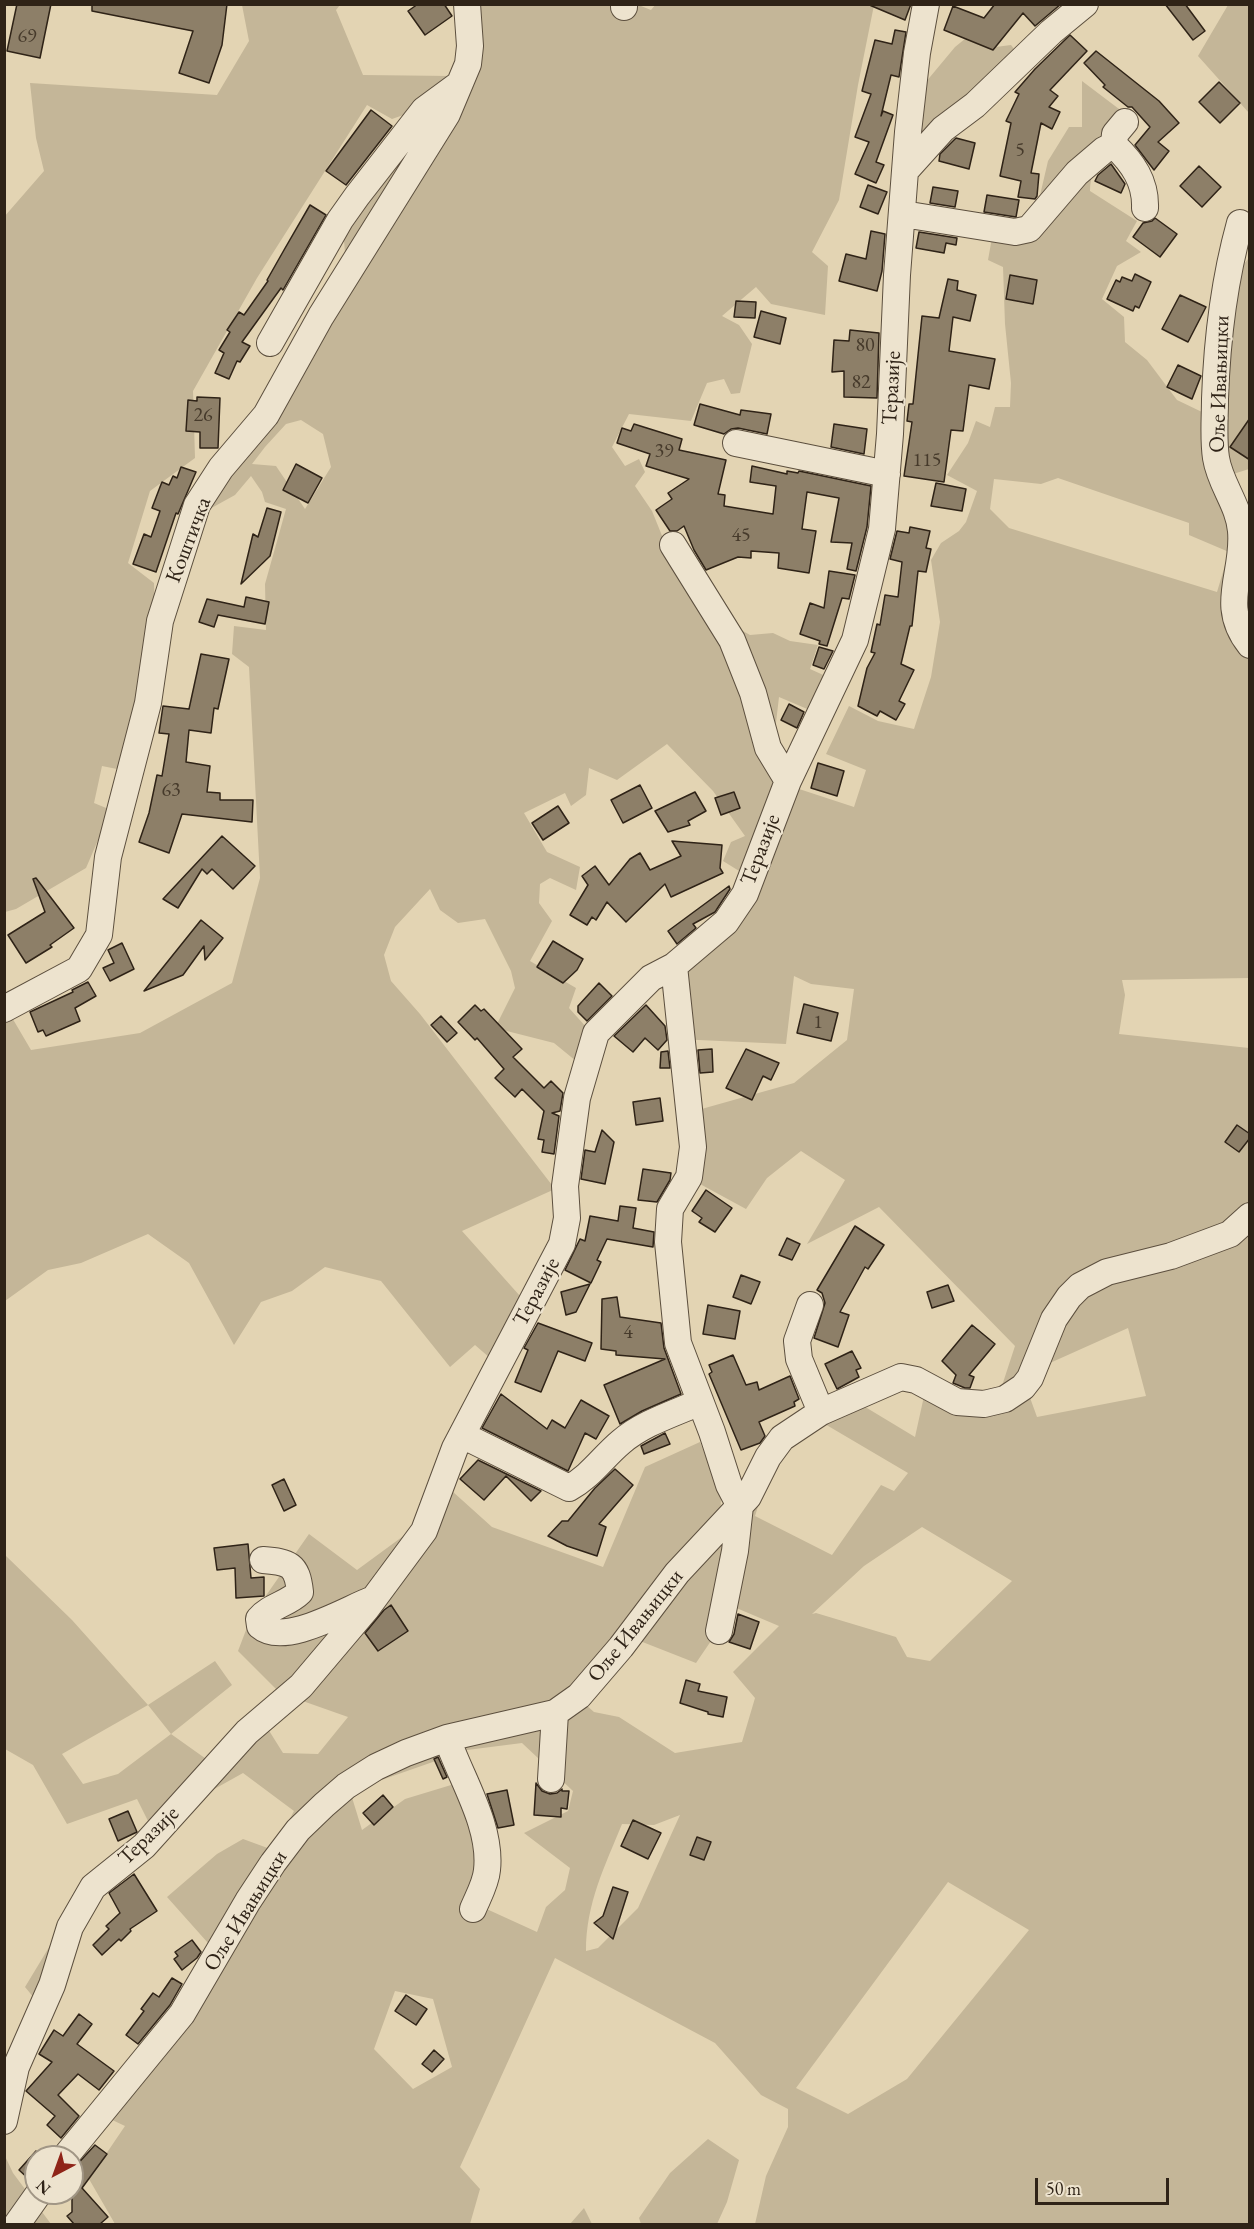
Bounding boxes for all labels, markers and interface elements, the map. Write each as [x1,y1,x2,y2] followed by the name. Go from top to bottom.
[17,25,37,49] house number: 69
[1015,139,1025,163] house number: 5
[1204,315,1236,453] street label: Оље Ивањицки
[855,334,875,358] house number: 80
[877,350,907,426] street label: Теразије
[851,371,871,395] house number: 82
[193,404,213,428] house number: 26
[654,440,674,464] house number: 39
[913,449,941,473] house number: 115
[161,493,217,587] street label: Коштичка
[731,524,751,548] house number: 45
[161,779,181,803] house number: 63
[735,811,787,889] street label: Теразије
[813,1011,823,1035] house number: 1
[508,1253,566,1331] street label: Теразије
[623,1321,633,1345] house number: 4
[582,1564,690,1688] street label: Оље Ивањицки
[113,1801,185,1871] street label: Теразије
[198,1846,294,1976] street label: Оље Ивањицки
[24,2145,84,2205] north arrow
[1038,2166,1172,2204] scale bar
[31,2175,55,2200] text: N
[1046,2177,1081,2200] text: 50 m

